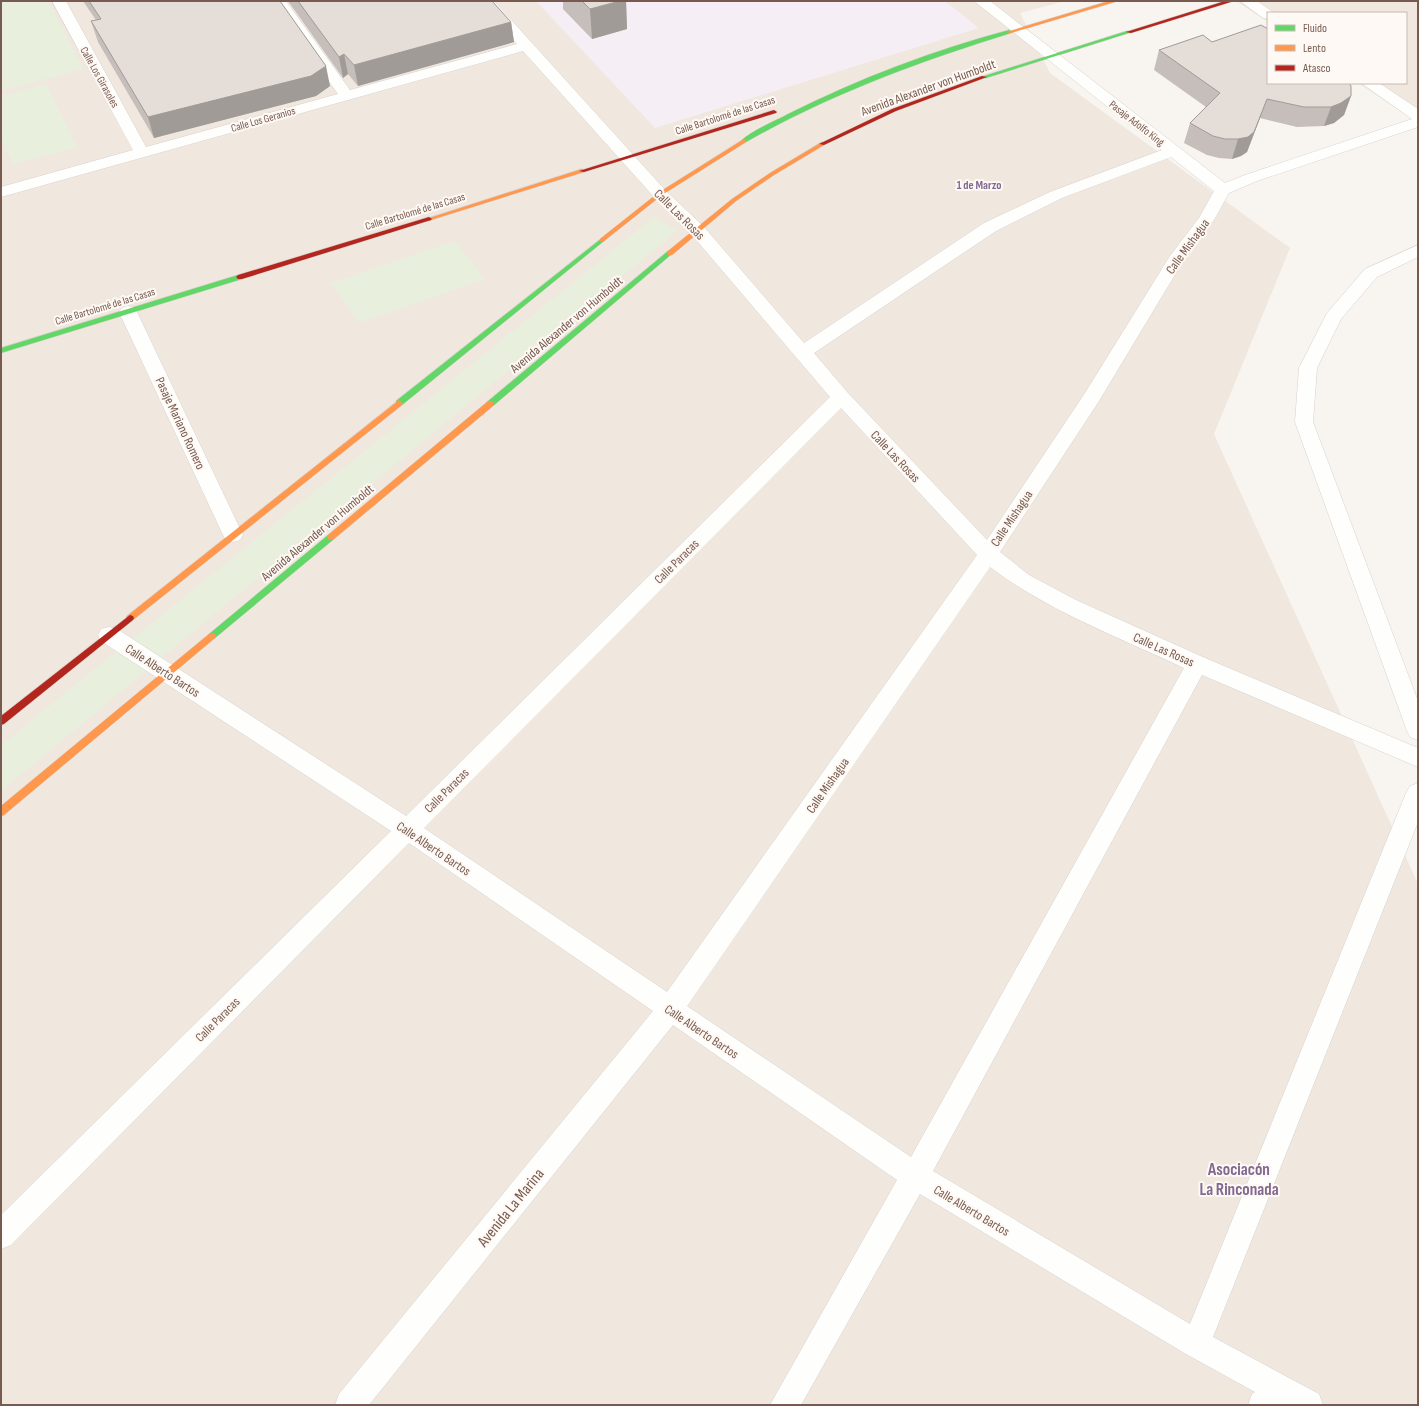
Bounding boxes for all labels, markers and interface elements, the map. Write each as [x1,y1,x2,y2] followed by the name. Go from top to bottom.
[1267,12,1407,84] legend
[1303,21,1327,36] text: Fluido
[1303,41,1326,56] text: Lento
[78,45,122,110] street label: Calle Los Girasoles
[858,56,998,120] street label: Avenida Alexander von Humboldt
[1302,61,1330,76] text: Atasco
[674,93,777,138] street label: Calle Bartolomé de las Casas
[1107,98,1167,149] street label: Pasaje Adolfo King
[229,104,297,135] street label: Calle Los Geranios
[957,178,1001,193] district label: 1 de Marzo
[651,186,708,244] street label: Calle Las Rosas
[364,190,467,233] street label: Calle Bartolomé de las Casas
[1162,216,1213,277] street label: Calle Mishagua
[506,273,626,377] street label: Avenida Alexander von Humboldt
[54,285,157,328] street label: Calle Bartolomé de las Casas
[152,375,209,472] street label: Pasaje Mariano Romero
[867,427,924,486] street label: Calle Las Rosas
[257,481,377,585] street label: Avenida Alexander von Humboldt
[987,487,1036,550] street label: Calle Mishagua
[651,536,703,587] street label: Calle Paracas
[1131,629,1197,671] street label: Calle Las Rosas
[122,641,203,701] street label: Calle Alberto Bartos
[803,755,853,816] street label: Calle Mishagua
[421,765,473,816] street label: Calle Paracas
[393,818,474,880] street label: Calle Alberto Bartos
[192,994,244,1045] street label: Calle Paracas
[661,1001,742,1063] street label: Calle Alberto Bartos
[1199,1160,1279,1200] district label: Asociacón La Rinconada
[473,1165,549,1252] street label: Avenida La Marina
[931,1182,1013,1240] street label: Calle Alberto Bartos

